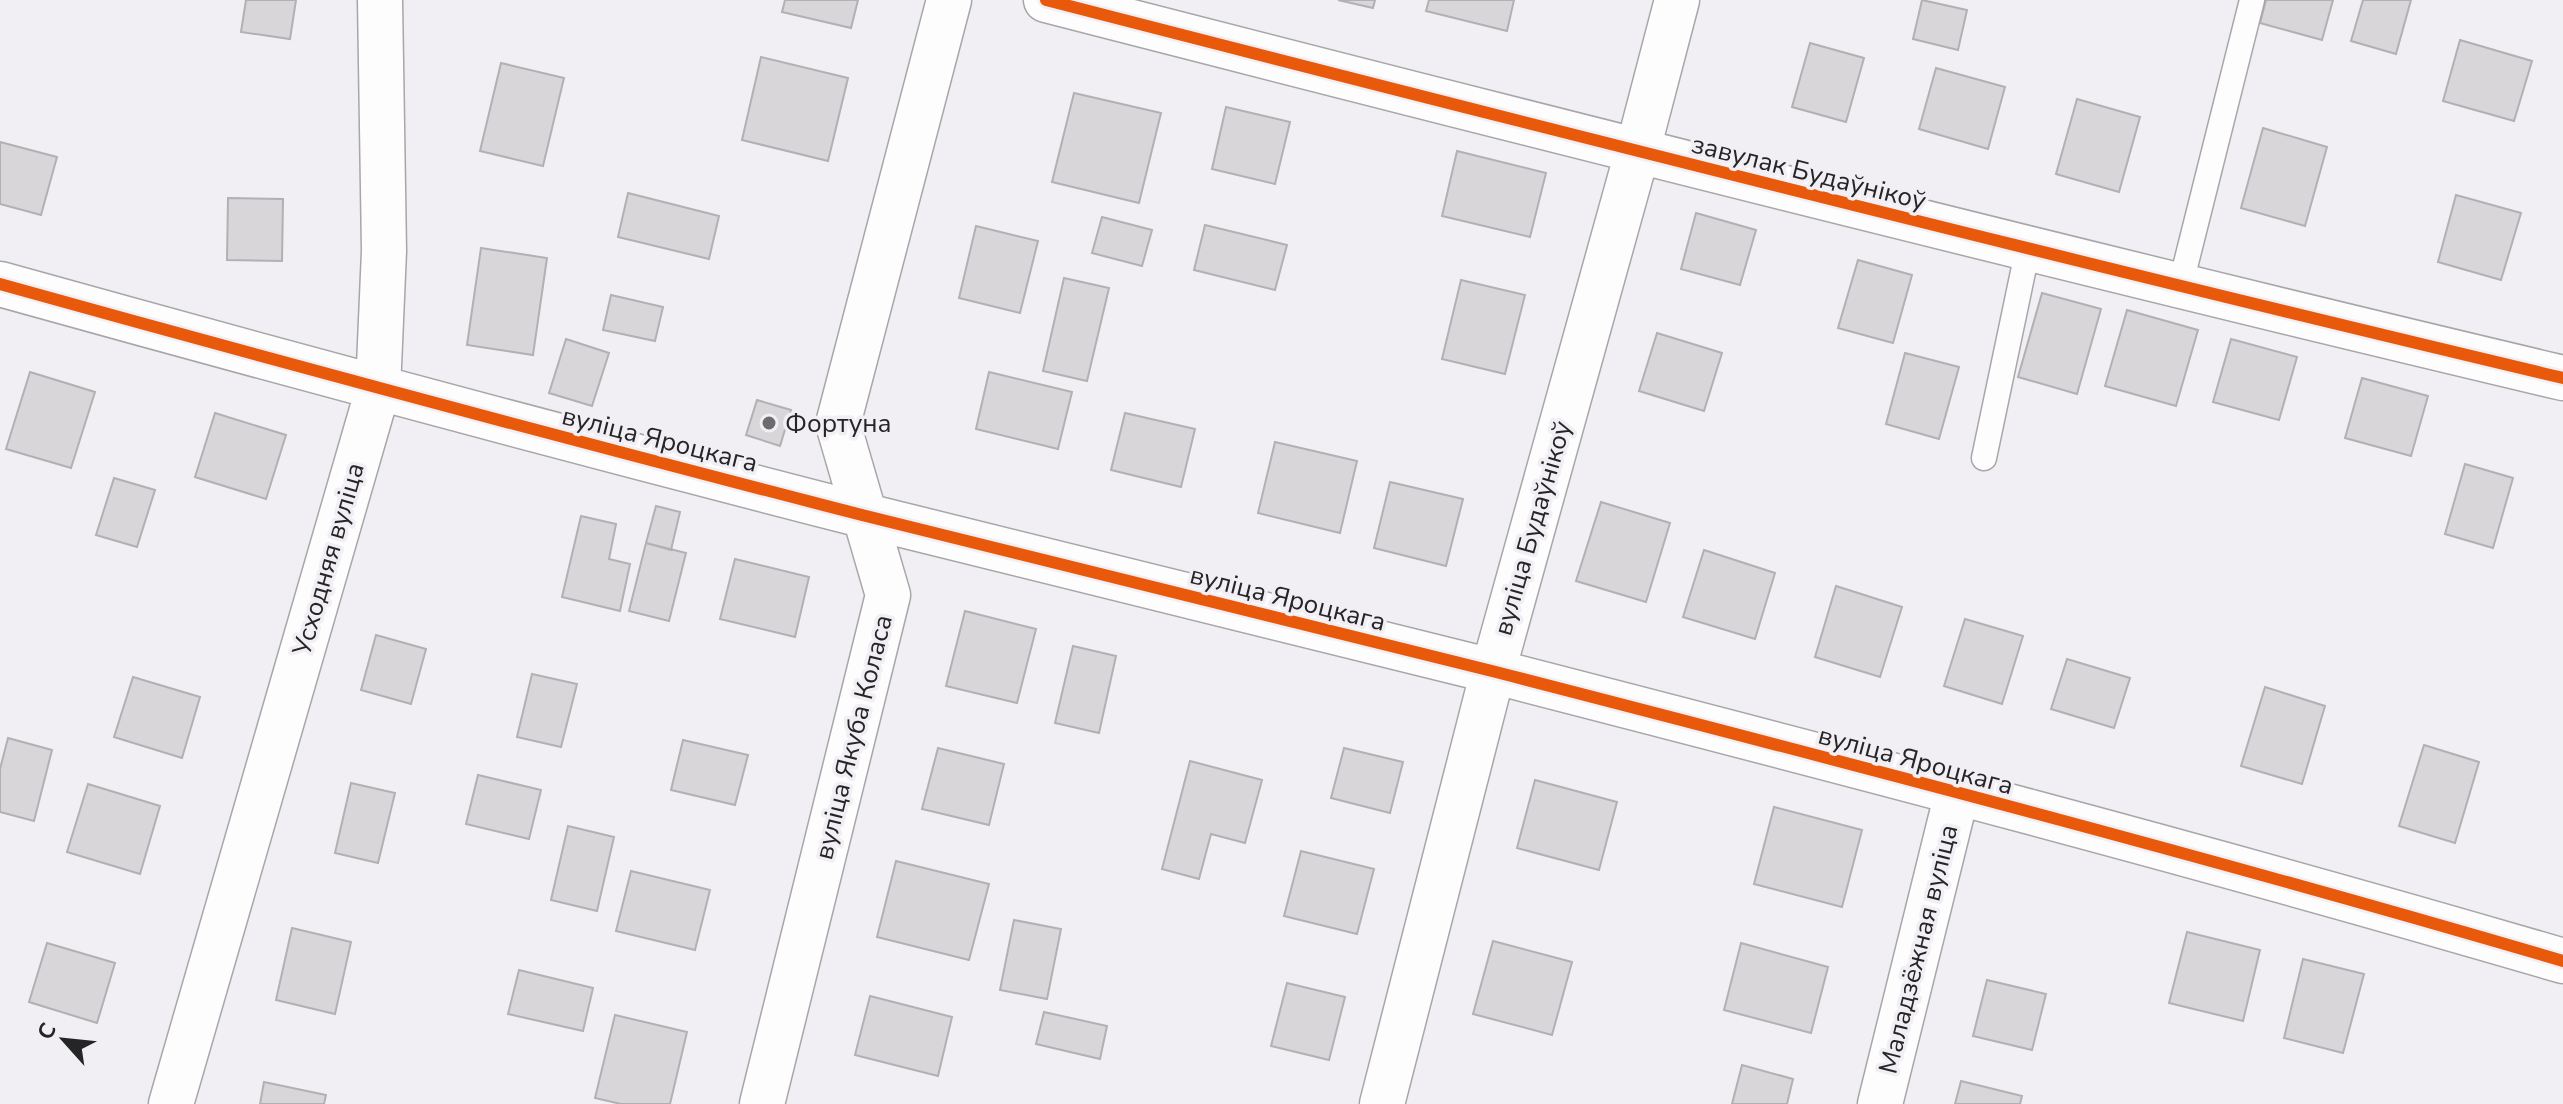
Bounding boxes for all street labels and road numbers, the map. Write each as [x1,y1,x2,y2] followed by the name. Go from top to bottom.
[1688,126,1930,219] street label: завулак Будаўнікоў
[558,398,761,481] street label: вуліца Яроцкага
[1485,417,1580,639] street label: вуліца Будаўнікоў
[284,459,373,661] street label: Усходняя вуліца
[1186,557,1389,640] street label: вуліца Яроцкага
[806,611,901,863] street label: вуліца Якуба Коласа
[1814,718,2017,803] street label: вуліца Яроцкага
[1871,821,1966,1077] street label: Маладзёжная вуліца

